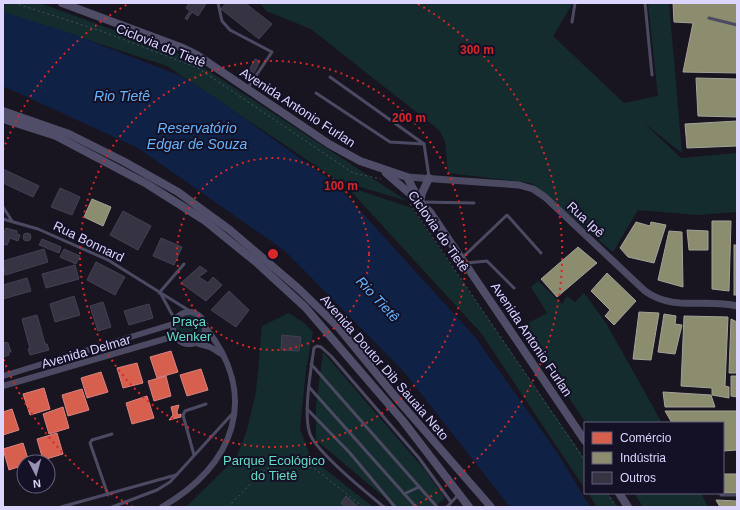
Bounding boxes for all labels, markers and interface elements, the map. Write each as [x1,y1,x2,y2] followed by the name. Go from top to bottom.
[114,21,208,70] street label: Ciclovia do Tietê
[460,43,494,57] text: 300 m
[237,65,358,150] street label: Avenida Antonio Furlan
[94,88,150,104] water label: Rio Tietê
[392,111,426,125] text: 200 m
[147,120,247,152] water label: Reservatório Edgar de Souza
[324,179,358,193] text: 100 m
[405,188,472,275] street label: Ciclovia do Tietê
[564,198,607,240] street label: Rua Ipê
[51,218,127,265] street label: Rua Bonnard
[266,247,280,261] centre of rings
[353,273,403,325] water label: Rio Tietê
[488,279,575,399] street label: Avenida Antonio Furlan
[317,292,452,443] street label: Avenida Doutor Dib Sauaia Neto
[167,314,212,344] park label: Praça Wenker
[40,331,133,371] street label: Avenida Delmar
[584,422,724,494] legend
[620,431,672,445] text: Comércio
[620,451,666,465] text: Indústria
[223,453,325,483] park label: Parque Ecológico do Tietê
[16,454,56,494] north arrow
[620,471,656,485] text: Outros
[32,478,42,490] text: N

